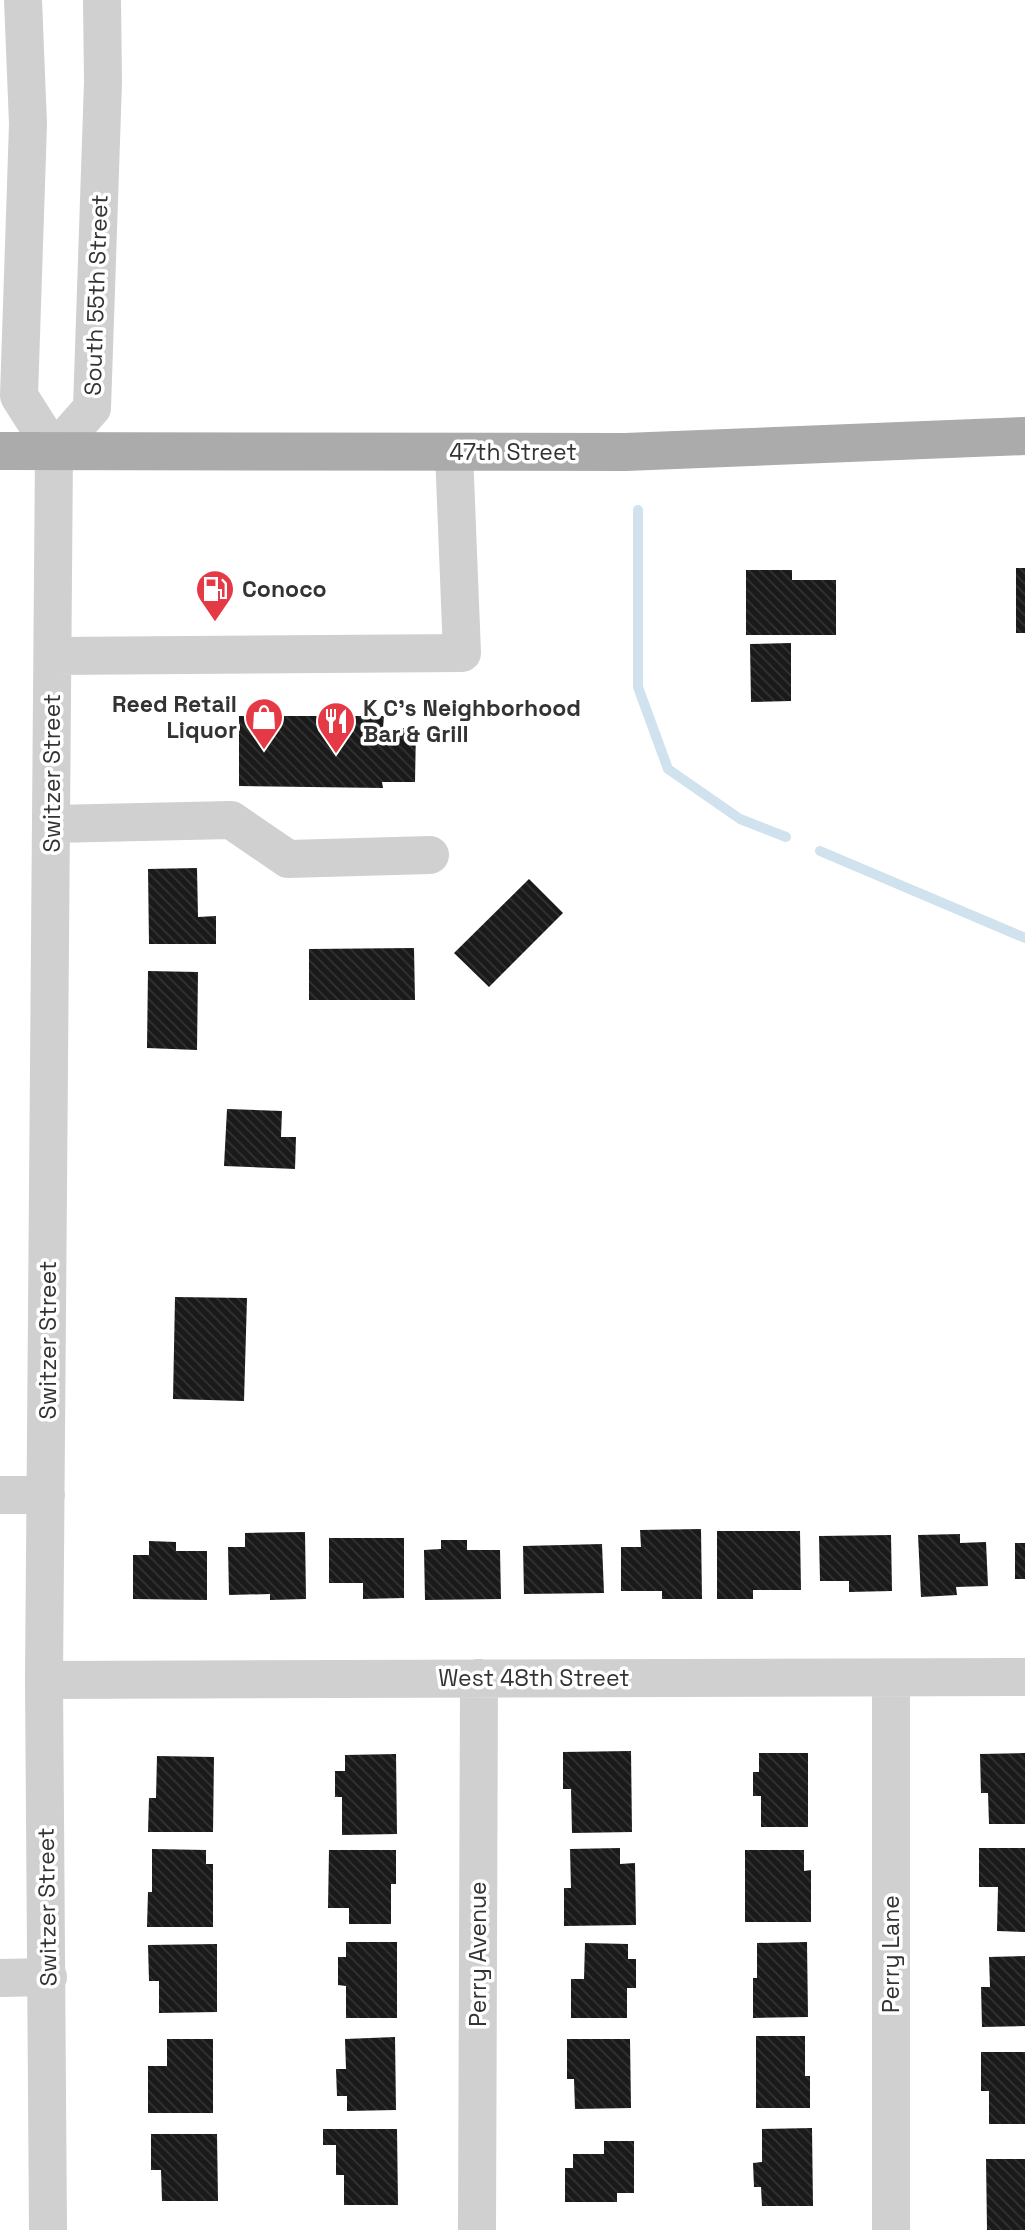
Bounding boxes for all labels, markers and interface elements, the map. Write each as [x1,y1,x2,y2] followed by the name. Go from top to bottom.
[77,194,115,396] street label: South 55th Street
[449,437,577,467] street label: 47th Street
[194,568,236,623] fuel station icon: Conoco
[242,574,327,604] place label: Conoco
[112,689,237,745] place label: Reed Retail Liquor
[363,693,581,749] place label: K C's Neighborhood Bar & Grill
[37,694,67,852] street label: Switzer Street
[243,696,285,751] shop icon: Reed Retail Liquor
[315,700,357,755] restaurant icon: K C's Neighborhood Bar & Grill
[33,1261,63,1419] street label: Switzer Street
[438,1663,630,1693] street label: West 48th Street
[31,1827,63,1987] street label: Switzer Street
[463,1881,493,2027] street label: Perry Avenue
[876,1895,906,2013] street label: Perry Lane

